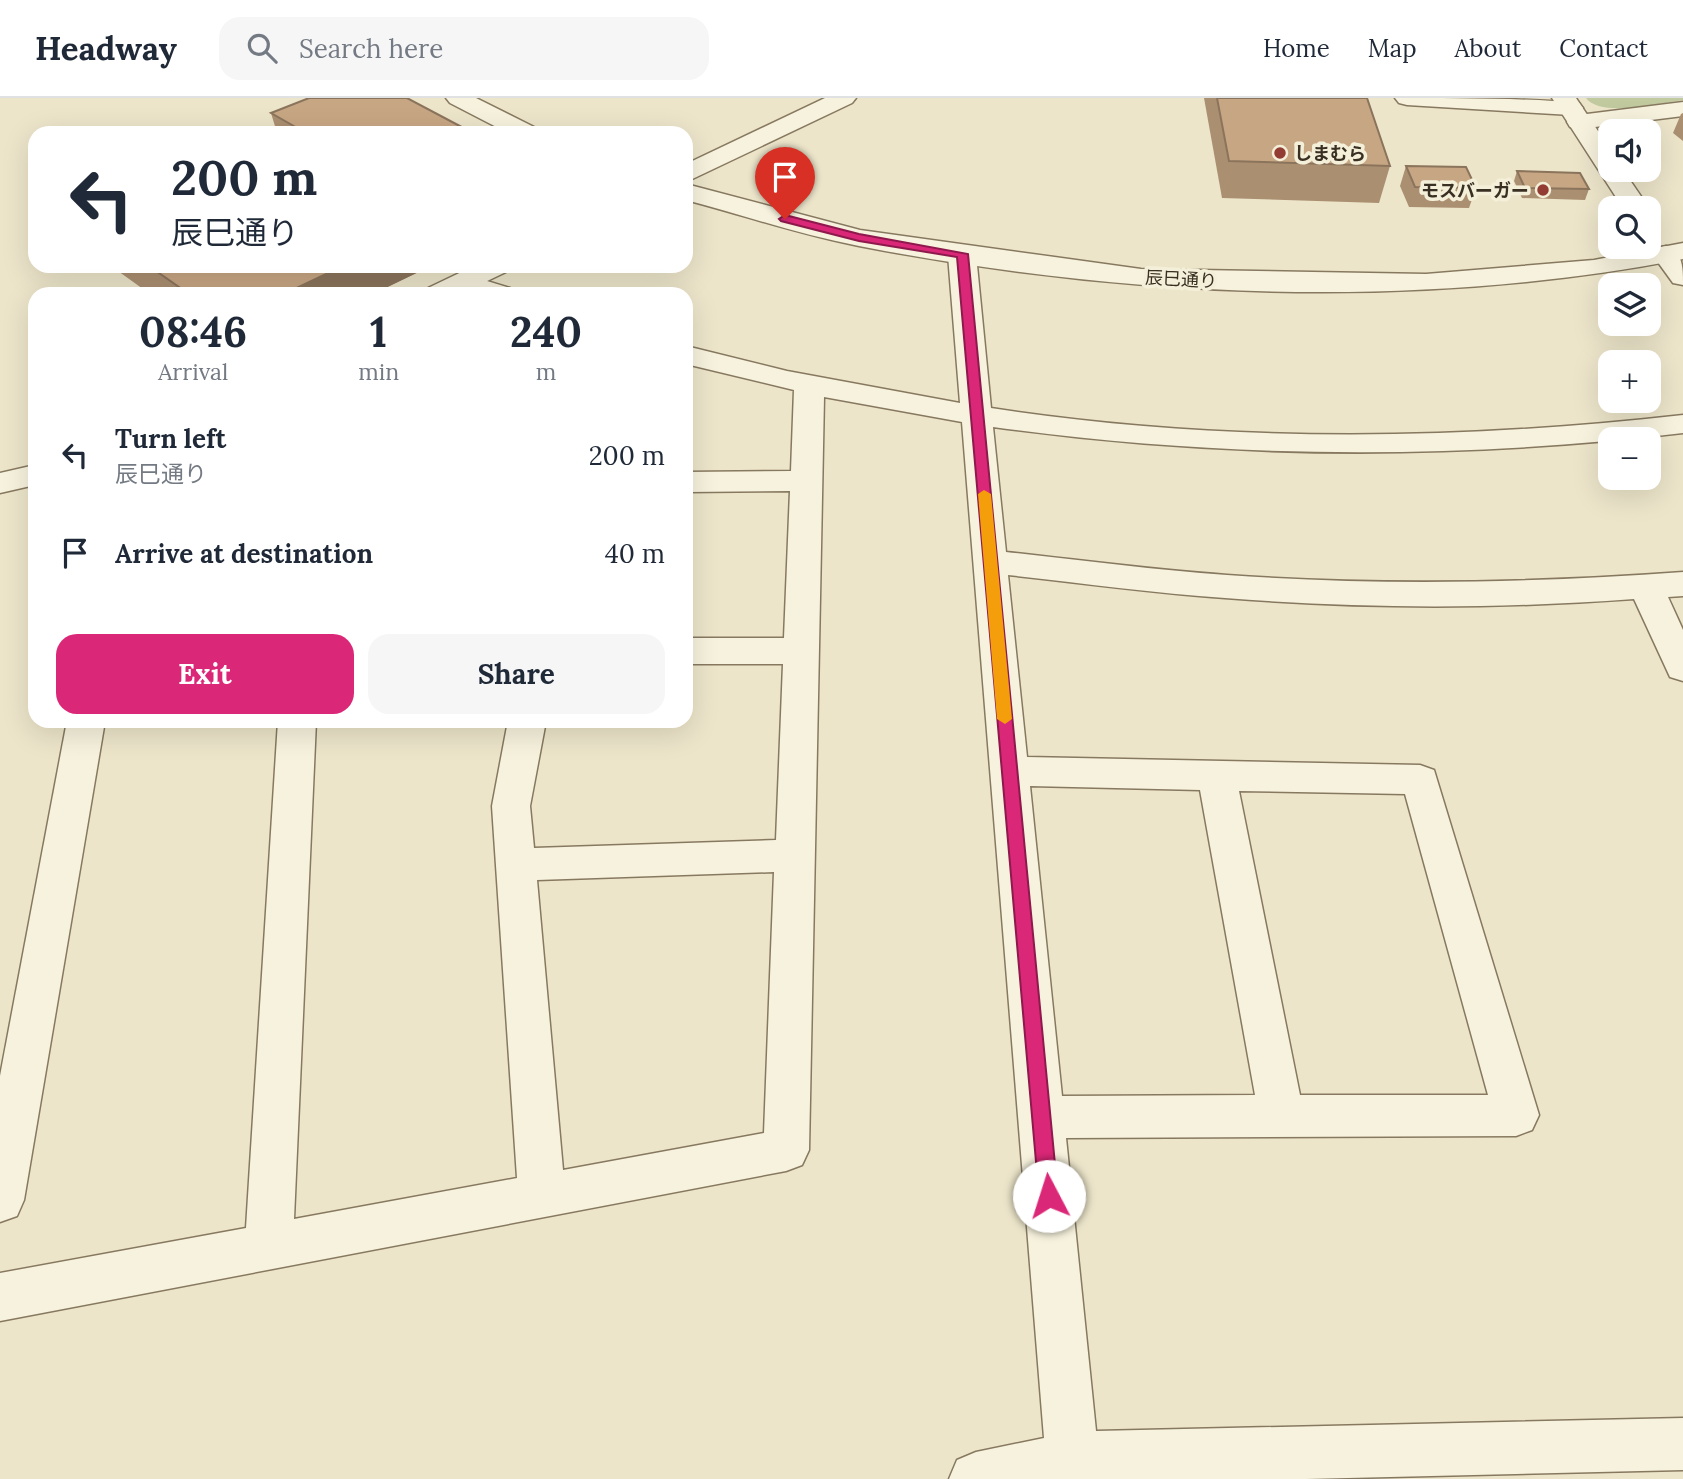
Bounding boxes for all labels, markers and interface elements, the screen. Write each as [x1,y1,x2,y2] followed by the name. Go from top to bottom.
[219,17,709,80] search box
[35,27,177,69] text: Headway
[243,29,281,67] icon: search
[299,32,443,65] text: Search here
[1263,33,1330,64] text: Home
[1368,33,1417,64] text: Map
[1455,33,1521,64] text: About
[1559,33,1648,64] text: Contact
[1598,119,1661,490] map controls
[1598,119,1661,182] button: sound
[1294,142,1366,165] place label: しまむら
[1272,145,1288,161] marker: しまむら
[171,146,317,208] text: 200 m
[755,147,815,219] pin
[56,154,147,245] icon: left
[766,158,804,196] icon: arrive
[1421,179,1529,202] place label: モスバーガー
[1535,182,1551,198] marker: モスバーガー
[1598,196,1661,259] button: search
[171,212,299,253] text: 辰巳通り
[1144,266,1218,292] street label: 辰巳通り
[1598,273,1661,336] button: layers
[139,305,247,359] text: 08:46
[370,305,387,359] text: 1
[510,305,582,359] text: 240
[1598,350,1661,413] button: +
[158,357,228,386] text: Arrival
[358,357,399,386] text: min
[536,357,556,386] text: m
[115,422,226,455] text: Turn left
[1598,427,1661,490] button: −
[56,436,94,474] icon: left
[589,439,665,472] text: 200 m
[115,459,207,488] text: 辰巳通り
[56,534,94,572] icon: arrive
[115,537,373,570] text: Arrive at destination
[605,537,665,570] text: 40 m
[56,634,354,714] button: Exit
[368,634,665,714] button: Share
[1012,1159,1086,1233] position arrow

